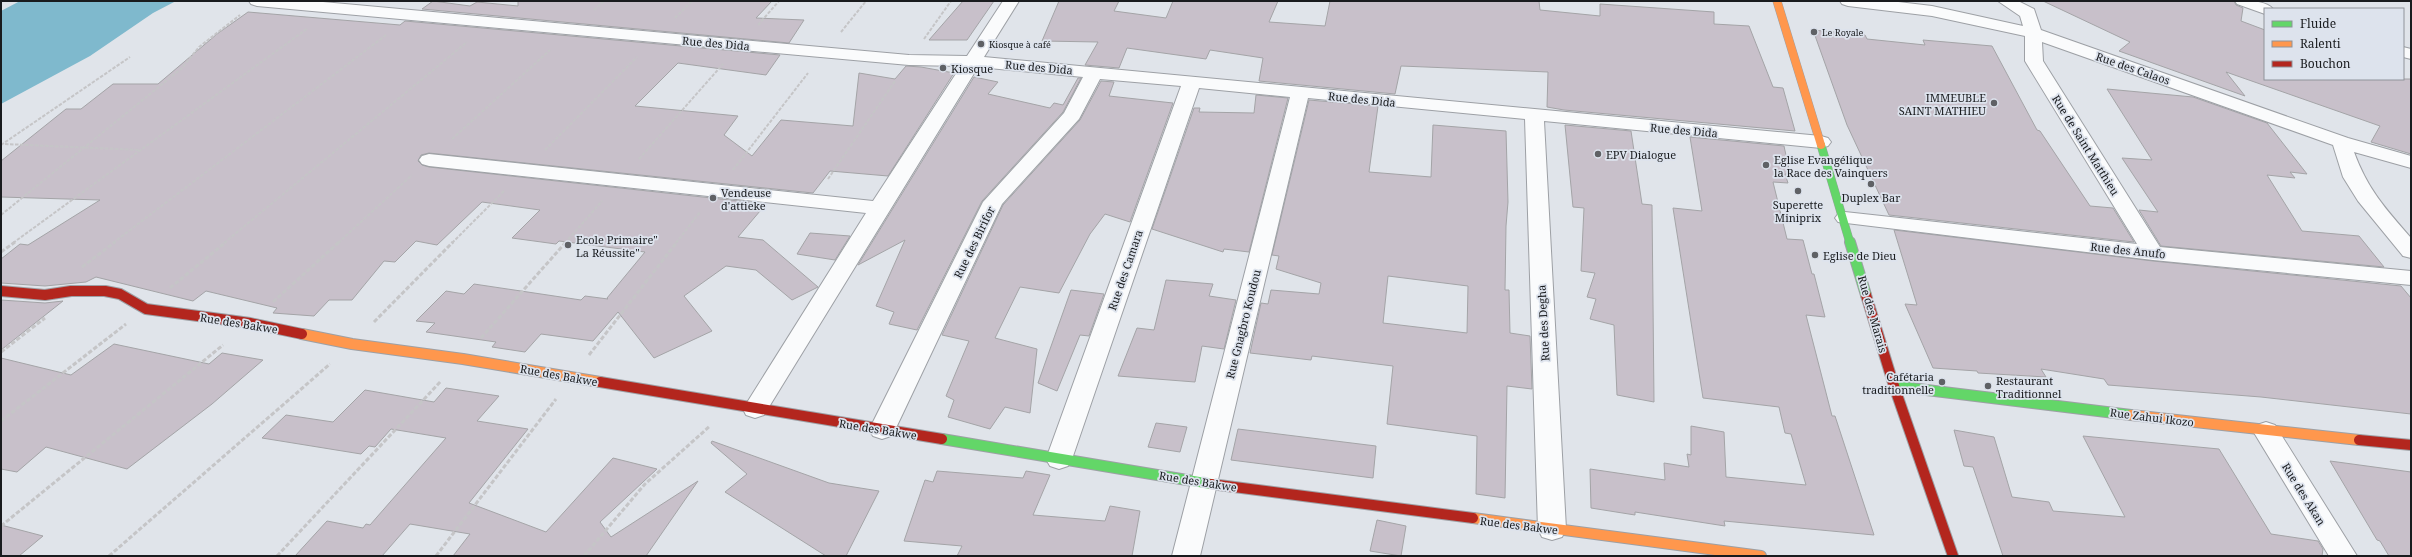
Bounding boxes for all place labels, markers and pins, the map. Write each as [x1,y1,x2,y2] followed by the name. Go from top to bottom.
[1822,26,1864,39] place label: Le Royale
[1809,27,1819,37] marker: Le Royale
[989,38,1051,51] place label: Kiosque à café
[976,39,986,49] marker: Kiosque à café
[951,61,993,76] place label: Kiosque
[938,63,948,73] marker: Kiosque
[1899,90,1986,118] place label: IMMEUBLE SAINT MATHIEU
[1989,98,1999,108] marker: IMMEUBLE SAINT MATHIEU
[1606,147,1676,162] place label: EPV Dialogue
[1593,149,1603,159] marker: EPV Dialogue
[1774,152,1888,180] place label: Eglise Evangélique la Race des Vainquers
[1761,160,1771,170] marker: Eglise Evangélique la Race des Vainquers
[1866,179,1876,189] marker: Duplex Bar
[721,185,771,213] place label: Vendeuse d'attieke
[1793,186,1803,196] marker: Superette Miniprix
[1842,190,1901,205] place label: Duplex Bar
[708,193,718,203] marker: Vendeuse d'attieke
[1773,197,1823,225] place label: Superette Miniprix
[576,232,658,260] place label: Ecole Primaire" La Réussite"
[563,240,573,250] marker: Ecole Primaire" La Réussite"
[1823,248,1896,263] place label: Eglise de Dieu
[1810,250,1820,260] marker: Eglise de Dieu
[1862,369,1934,397] place label: Cafétaria traditionnelle
[1996,373,2062,401] place label: Restaurant Traditionnel
[1937,377,1947,387] marker: Cafétaria traditionnelle
[1983,381,1993,391] marker: Restaurant Traditionnel

